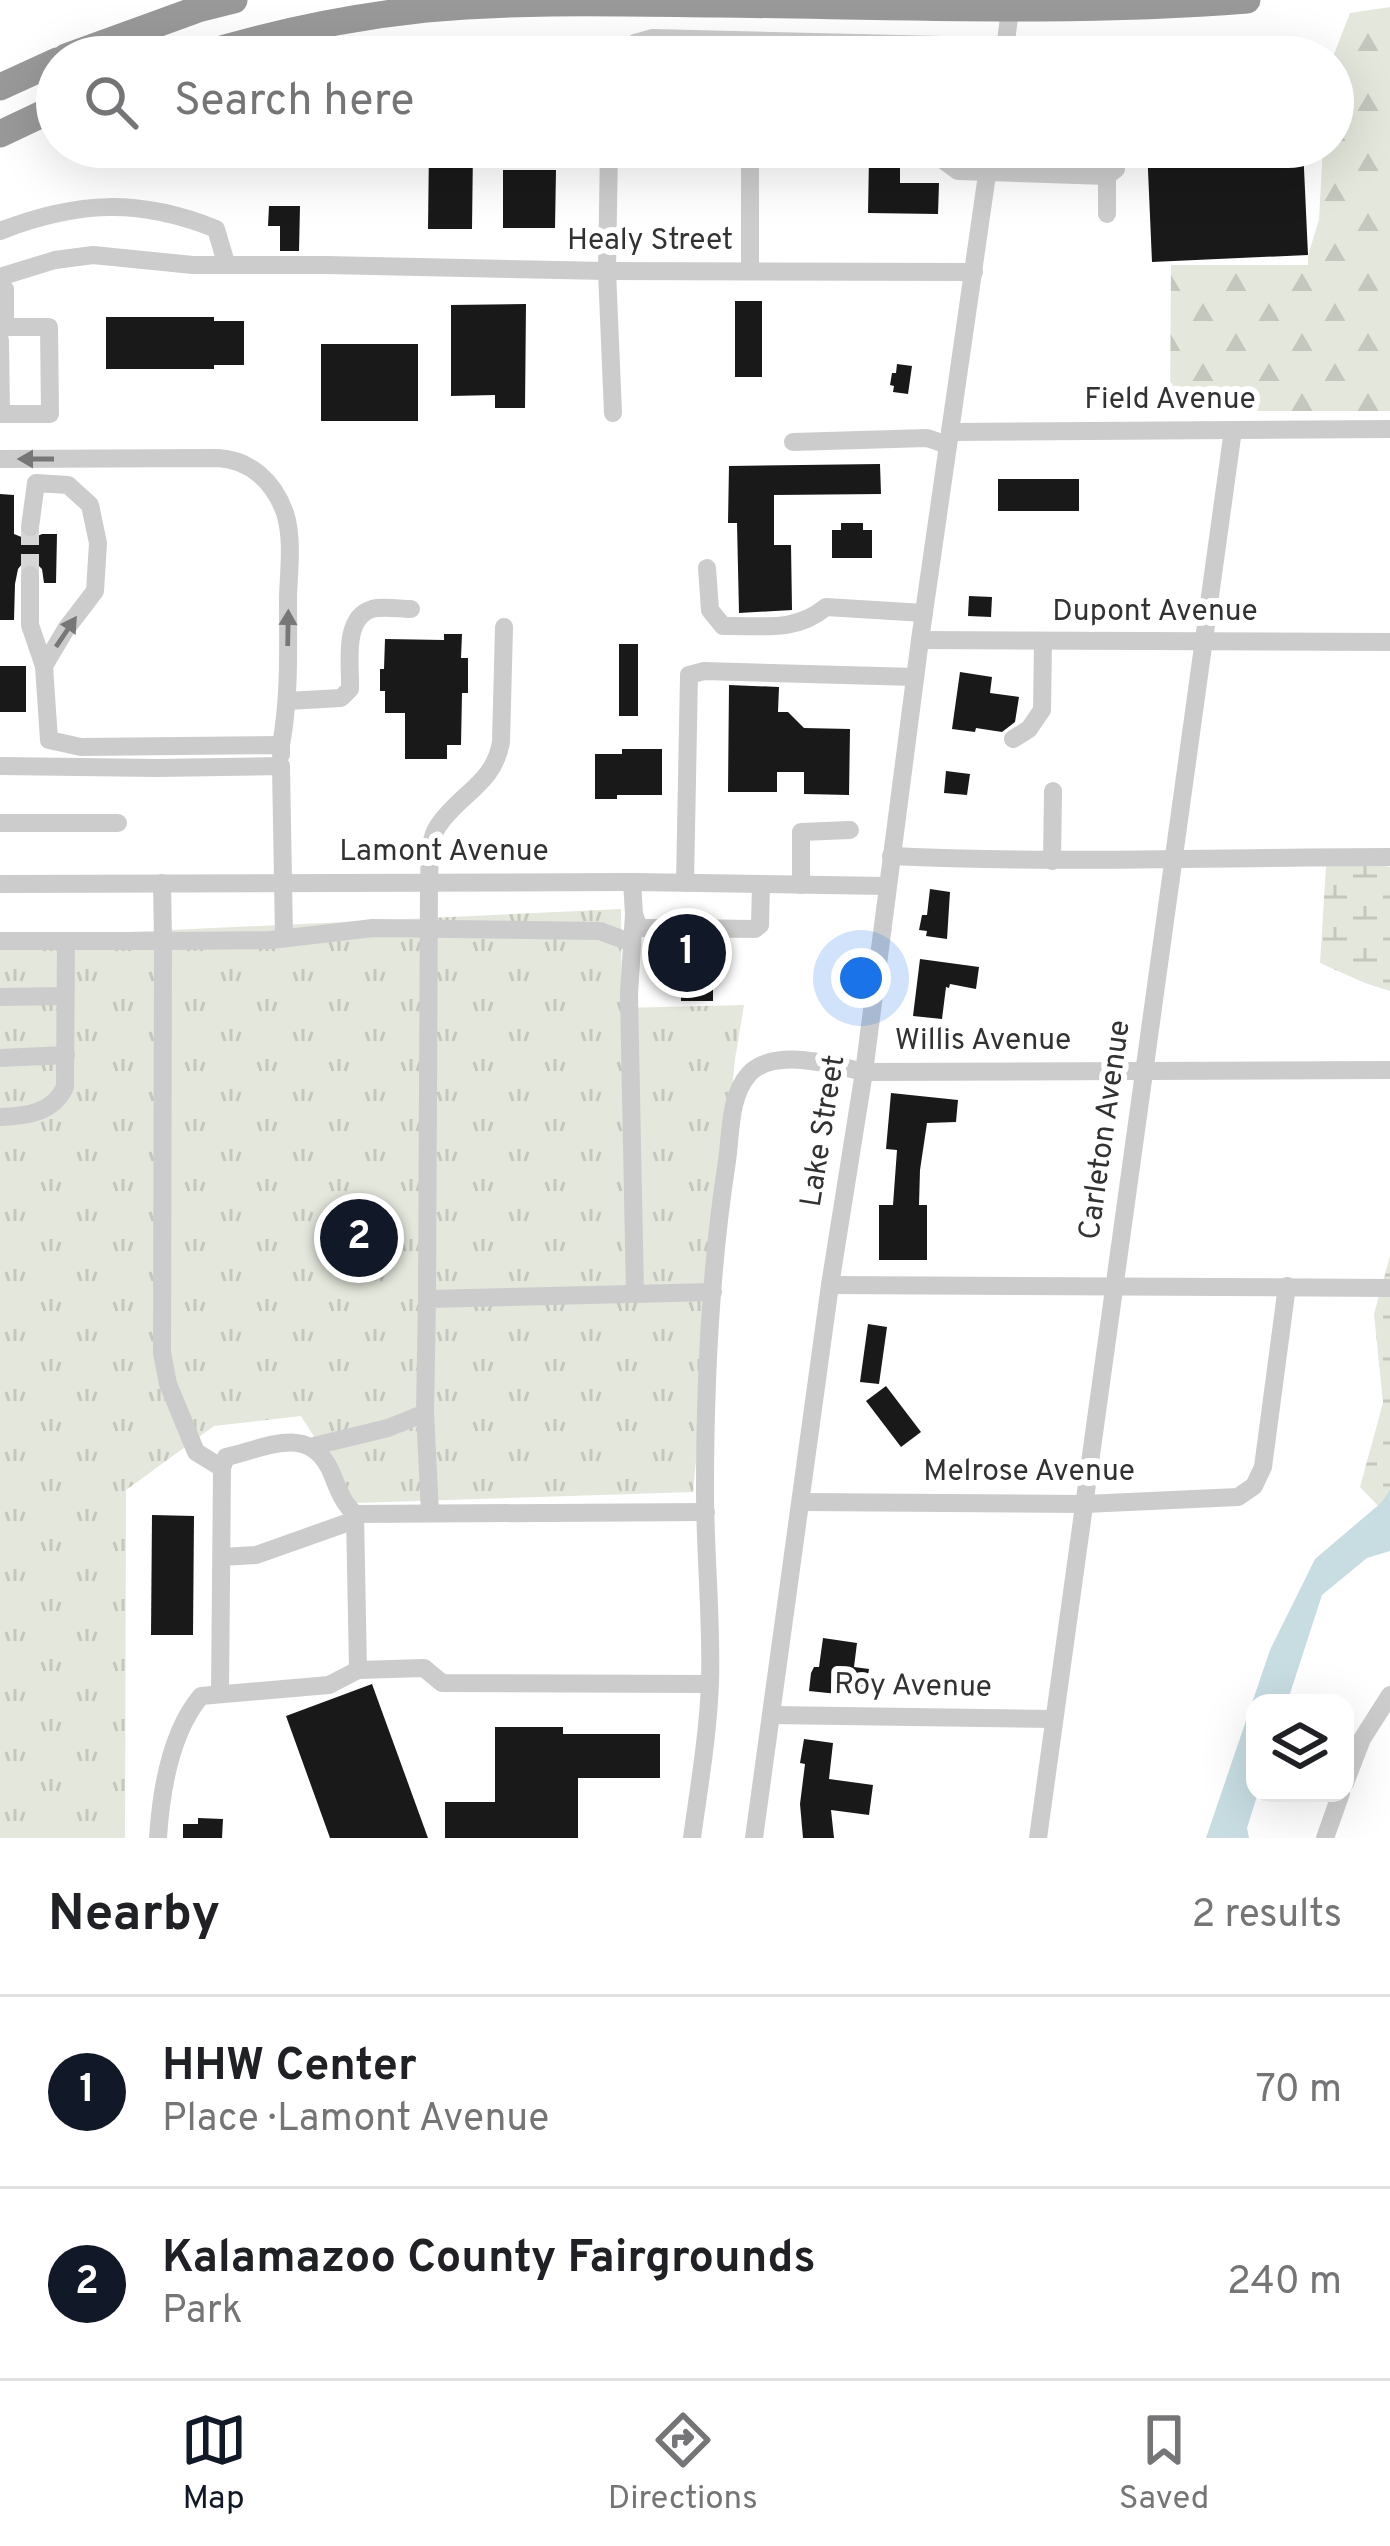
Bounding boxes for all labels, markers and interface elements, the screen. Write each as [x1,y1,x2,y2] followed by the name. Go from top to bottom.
[36,36,1354,168] search box
[78,69,144,135] icon: search
[174,74,414,131] text: Search here
[567,223,733,260] street label: Healy Street
[1084,382,1256,419] street label: Field Avenue
[16,449,54,468] one-way arrow
[1052,594,1258,631] street label: Dupont Avenue
[278,608,298,646] one-way arrow
[54,615,76,648] one-way arrow
[339,834,549,871] street label: Lamont Avenue
[648,908,726,998] pin: 1
[831,948,891,1008] your location
[1072,1018,1140,1242] street label: Carleton Avenue
[895,1023,1071,1060] street label: Willis Avenue
[794,1052,854,1210] street label: Lake Street
[320,1193,398,1283] pin: 2
[923,1454,1135,1491] street label: Melrose Avenue
[834,1667,992,1707] street label: Roy Avenue
[1246,1694,1354,1802] map controls
[1246,1694,1354,1802] button: layers
[48,1884,220,1949] text: Nearby
[1191,1892,1342,1941] text: 2 results
[162,2039,417,2096] text: HHW Center
[79,2067,95,2116] text: 1
[1256,2067,1342,2116] text: 70 m
[162,2096,549,2145] text: Place · Lamont Avenue
[162,2231,816,2288] text: Kalamazoo County Fairgrounds
[75,2259,99,2308] text: 2
[1227,2259,1342,2308] text: 240 m
[162,2288,243,2337] text: Park
[181,2407,247,2521] tab: Map
[608,2407,758,2521] tab: Directions
[1119,2407,1209,2521] tab: Saved

